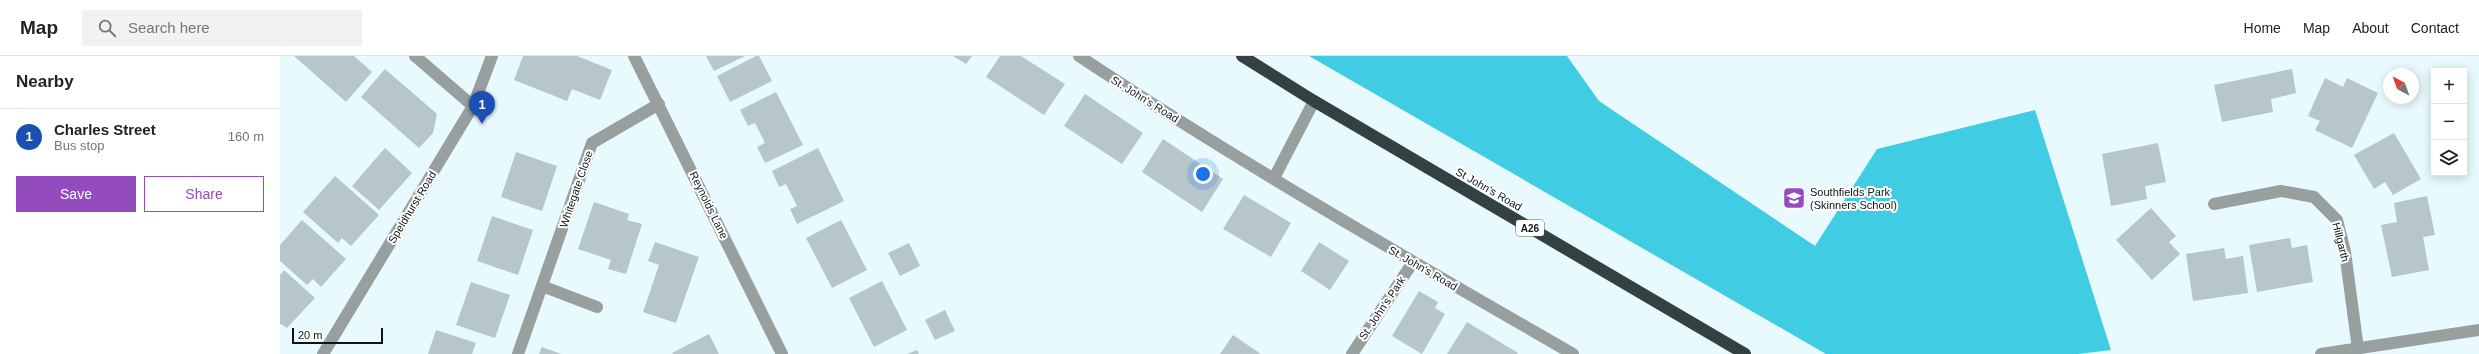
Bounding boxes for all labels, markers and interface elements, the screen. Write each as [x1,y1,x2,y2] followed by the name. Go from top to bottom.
[82,10,362,46] search box
[20,17,58,38] text: Map
[96,17,118,39] icon: search
[128,19,210,36] text: Search here
[2244,20,2281,36] text: Home
[2303,20,2330,36] text: Map
[2352,20,2389,36] text: About
[2411,20,2459,36] text: Contact
[2383,68,2419,104] north arrow
[2431,68,2467,176] map controls
[2431,68,2467,104] button: +
[16,72,74,91] text: Nearby
[1109,73,1181,125] street label: St. John's Road
[469,91,495,124] pin: 1
[2431,104,2467,140] button: −
[54,121,156,138] text: Charles Street
[25,129,33,144] text: 1
[228,129,264,144] text: 160 m
[54,138,105,153] text: Bus stop
[2431,140,2467,176] button: layers
[557,149,595,229] street label: Whitegate Close
[1193,164,1213,184] your location
[1454,165,1524,213] street label: St John's Road
[386,169,438,245] street label: Speldhurst Road
[688,169,730,241] street label: Reynolds Lane
[16,176,136,212] button: Save
[144,176,264,212] button: Share
[1781,185,1807,211] school or university icon: Southfields Park (Skinners School)
[1810,186,1897,211] place label: Southfields Park (Skinners School)
[1516,220,1544,236] road number: A26
[2330,221,2352,263] street label: Hillgarth
[1387,243,1459,293] street label: St. John's Road
[1356,274,1408,342] street label: St. John's Park
[292,326,383,345] scale bar
[298,329,322,341] text: 20 m

